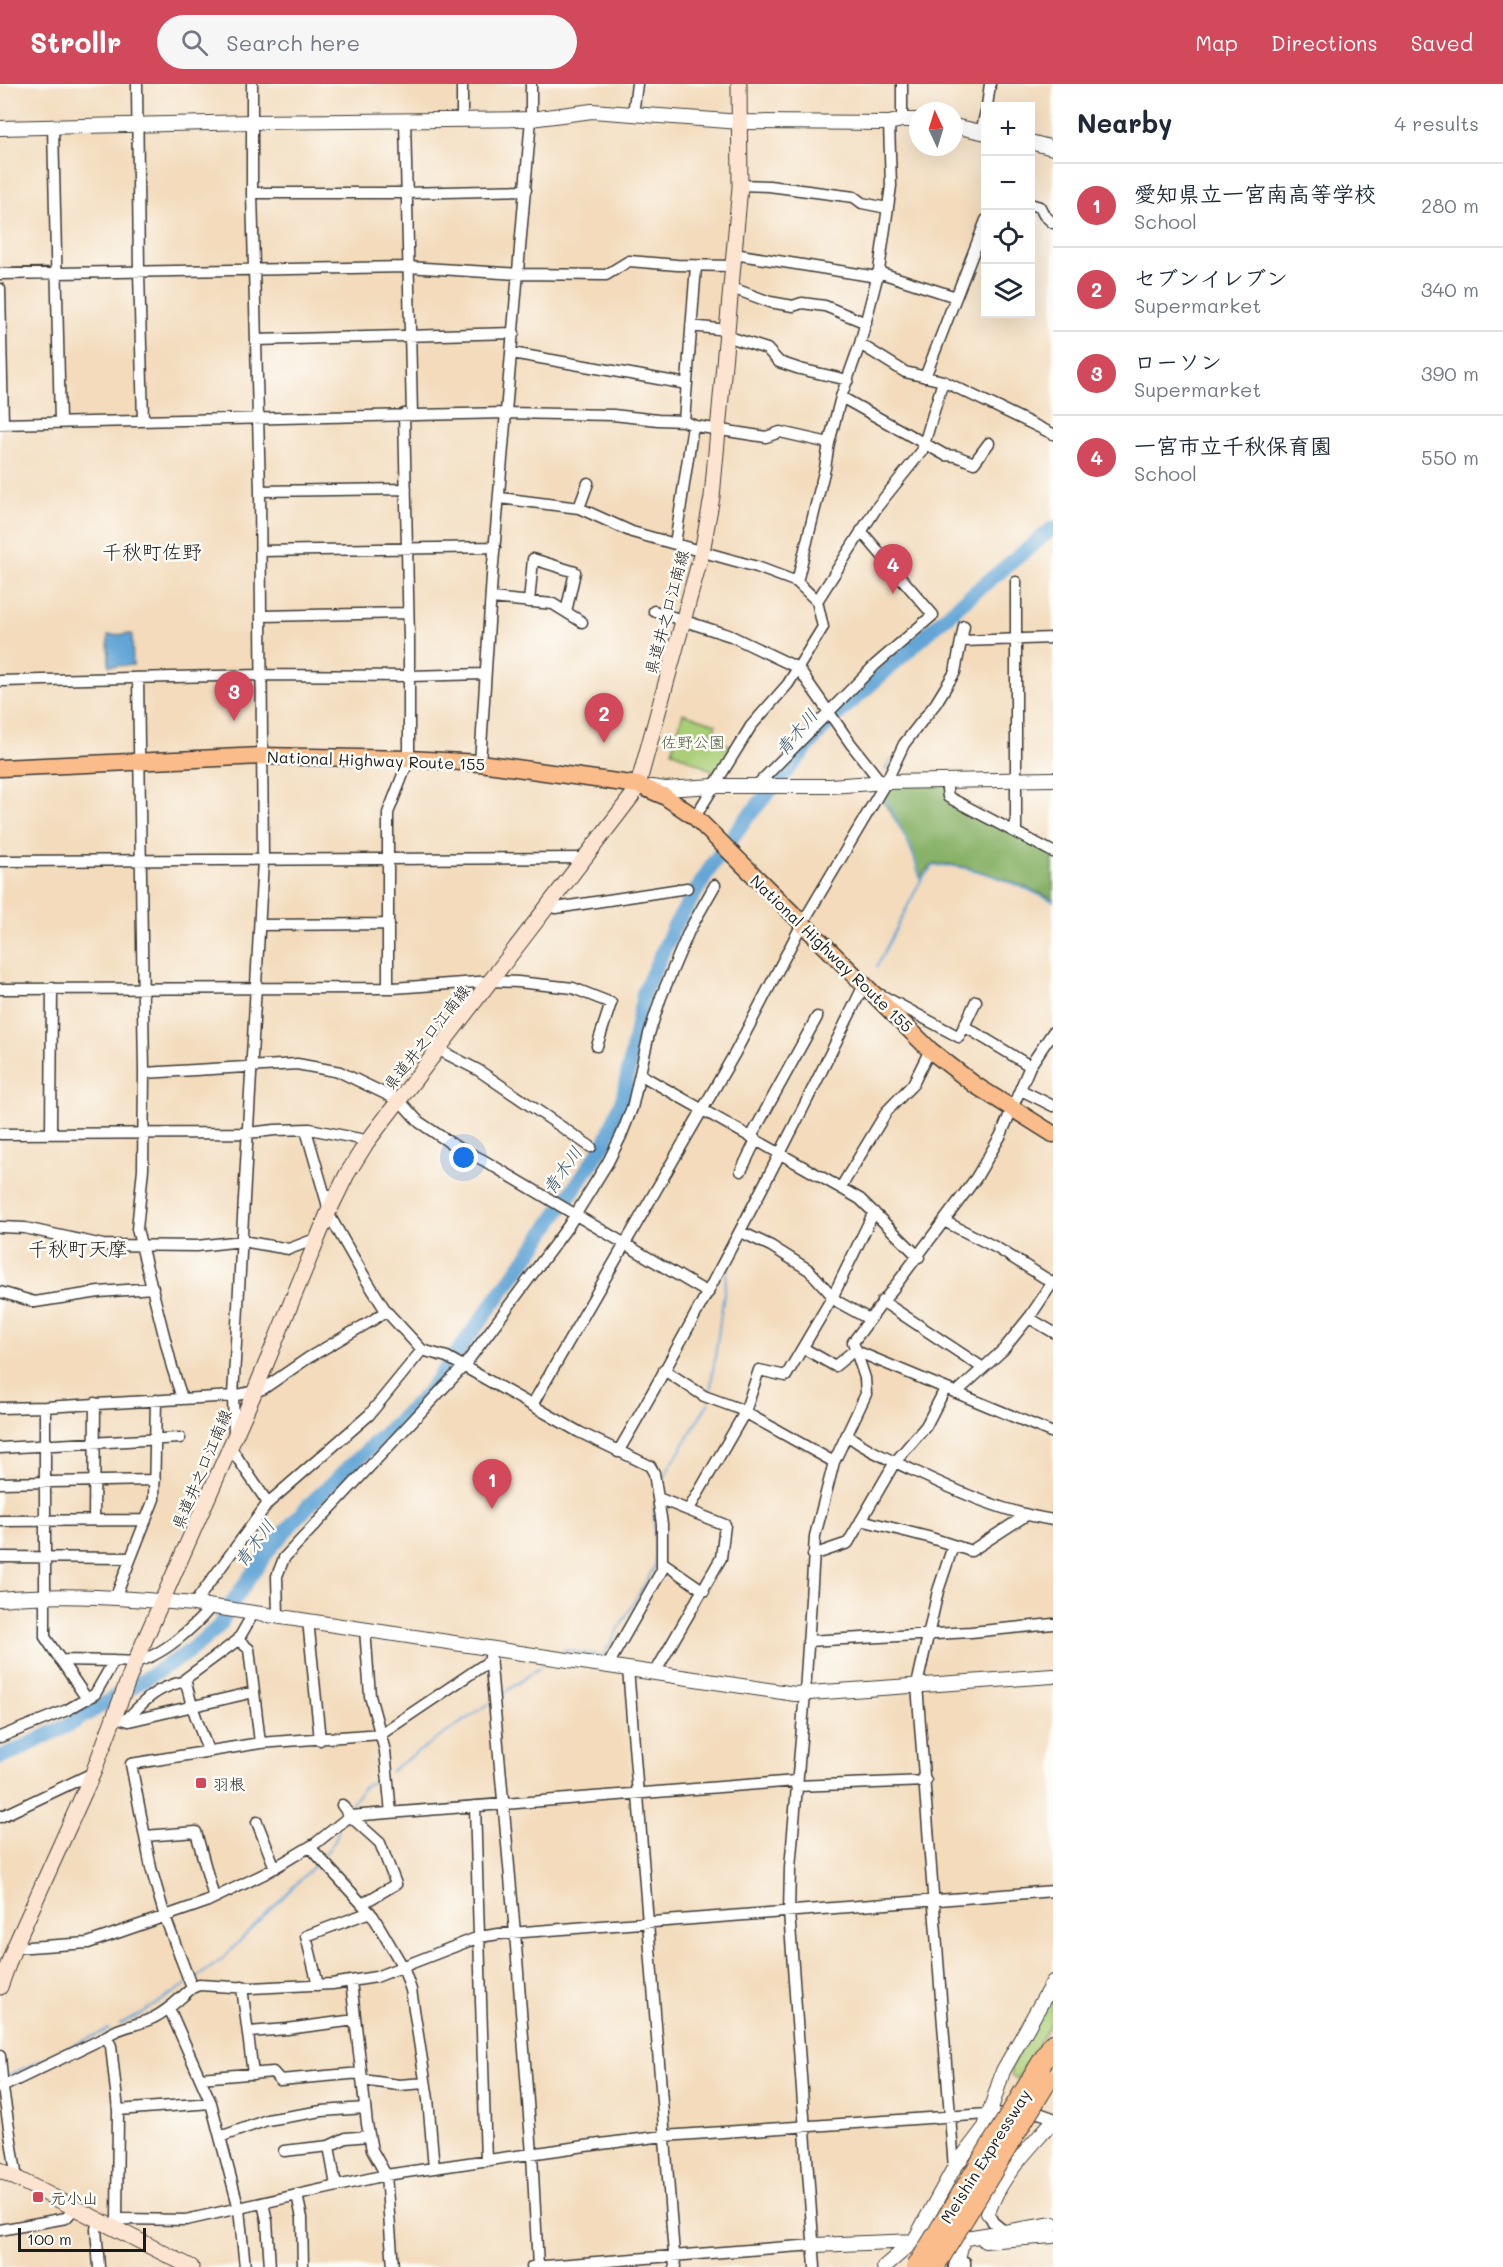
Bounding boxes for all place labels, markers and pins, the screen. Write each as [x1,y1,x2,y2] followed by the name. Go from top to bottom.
[874,544,912,594] pin: 4
[214,672,254,721] pin: 3
[584,694,624,743] pin: 2
[472,1460,512,1509] pin: 1
[213,1773,245,1794] place label: 羽根
[194,1776,208,1790] marker: 羽根
[50,2187,98,2208] place label: 元小山
[31,2190,45,2204] marker: 元小山

